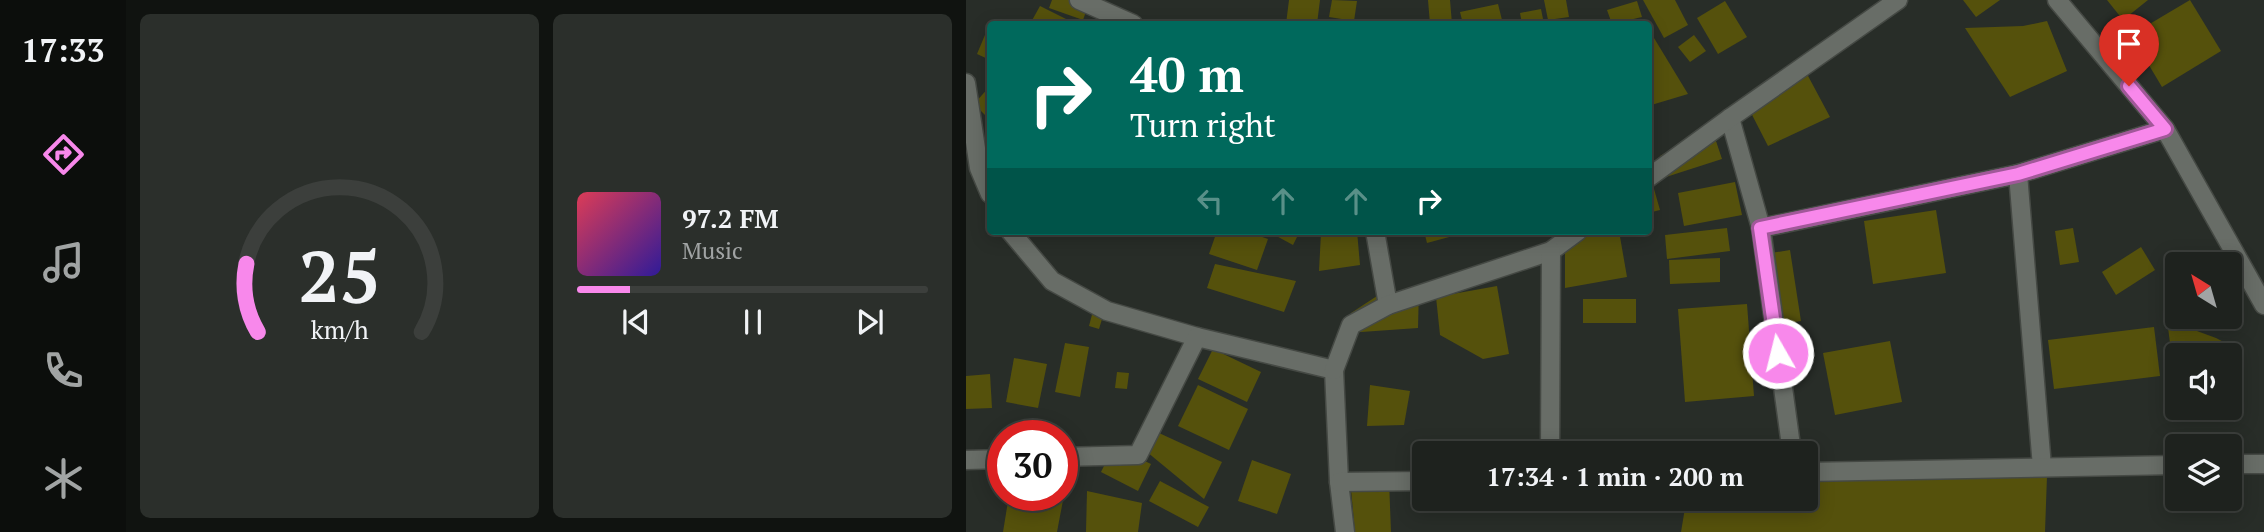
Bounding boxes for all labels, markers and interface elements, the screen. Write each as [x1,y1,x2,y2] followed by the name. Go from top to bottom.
[2099,14,2159,86] pin
[2110,25,2148,63] icon: arrive
[21,29,105,71] text: 17:33
[1130,41,1244,106] text: 40 m
[1015,49,1106,140] icon: right
[1130,104,1276,146] text: Turn right
[39,130,88,179] icon: directions
[1191,182,1229,220] icon: left
[1264,182,1302,220] icon: ahead
[1337,182,1375,220] icon: ahead
[1410,182,1448,220] icon: right
[682,201,779,235] text: 97.2 FM
[298,226,381,323] text: 25
[682,235,743,266] text: Music
[39,238,88,287] icon: music
[2165,252,2242,329] north arrow
[2165,252,2242,511] map controls
[617,303,655,341] icon: previous
[734,303,772,341] icon: pause
[851,303,889,341] icon: next
[311,313,369,346] text: km/h
[1741,316,1815,390] position arrow
[2165,343,2242,420] button: sound
[39,346,88,395] icon: phone
[987,420,1078,511] speed limit sign: 30
[2165,434,2242,511] button: layers
[39,454,88,503] icon: climate
[1486,459,1744,493] text: 17:34 · 1 min · 200 m

